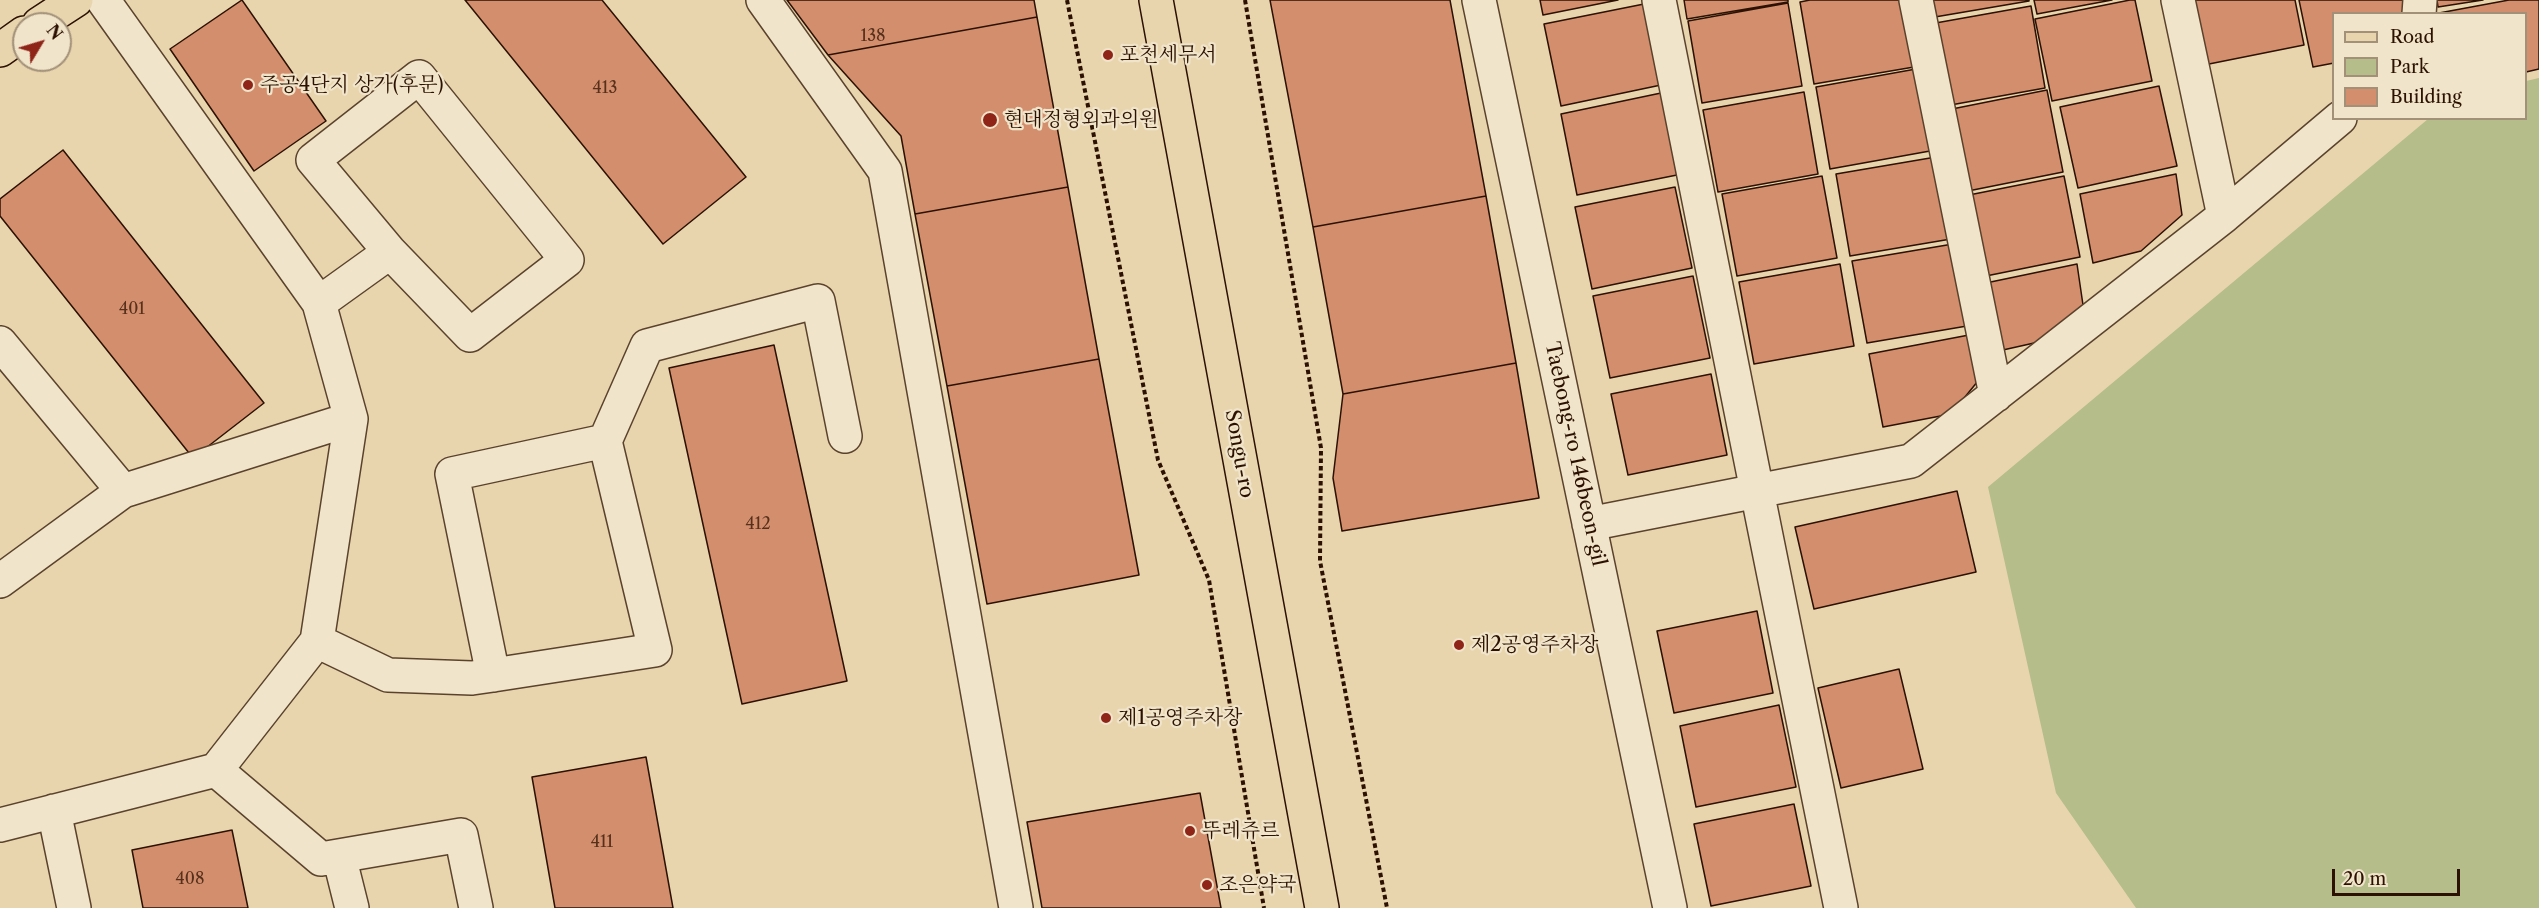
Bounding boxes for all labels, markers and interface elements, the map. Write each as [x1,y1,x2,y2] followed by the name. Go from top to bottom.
[12,12,72,72] north arrow
[2332,12,2527,120] legend
[42,21,67,44] text: N
[860,26,886,46] house number: 138
[2390,26,2435,48] text: Road
[1120,43,1217,67] place label: 포천세무서
[1101,48,1115,62] marker: 포천세무서
[2390,56,2429,78] text: Park
[260,73,444,97] place label: 주공4단지 상가(후문)
[241,78,255,92] marker: 주공4단지 상가(후문)
[593,78,617,98] house number: 413
[2390,86,2462,108] text: Building
[1004,108,1159,132] place label: 현대정형외과의원
[981,111,999,129] marker: 현대정형외과의원
[119,299,145,319] house number: 401
[1540,340,1610,568] street label: Taebong-ro 146beon-gil
[1219,408,1259,500] street label: Songu-ro
[745,514,771,534] house number: 412
[1471,633,1598,657] place label: 제2공영주차장
[1452,638,1466,652] marker: 제2공영주차장
[1118,706,1242,730] place label: 제1공영주차장
[1099,711,1113,725] marker: 제1공영주차장
[1202,819,1279,843] place label: 뚜레쥬르
[1183,824,1197,838] marker: 뚜레쥬르
[591,832,613,852] house number: 411
[2335,857,2462,895] scale bar
[2343,868,2386,890] text: 20 m
[176,869,204,889] house number: 408
[1219,873,1296,897] place label: 조은약국
[1200,878,1214,892] marker: 조은약국

